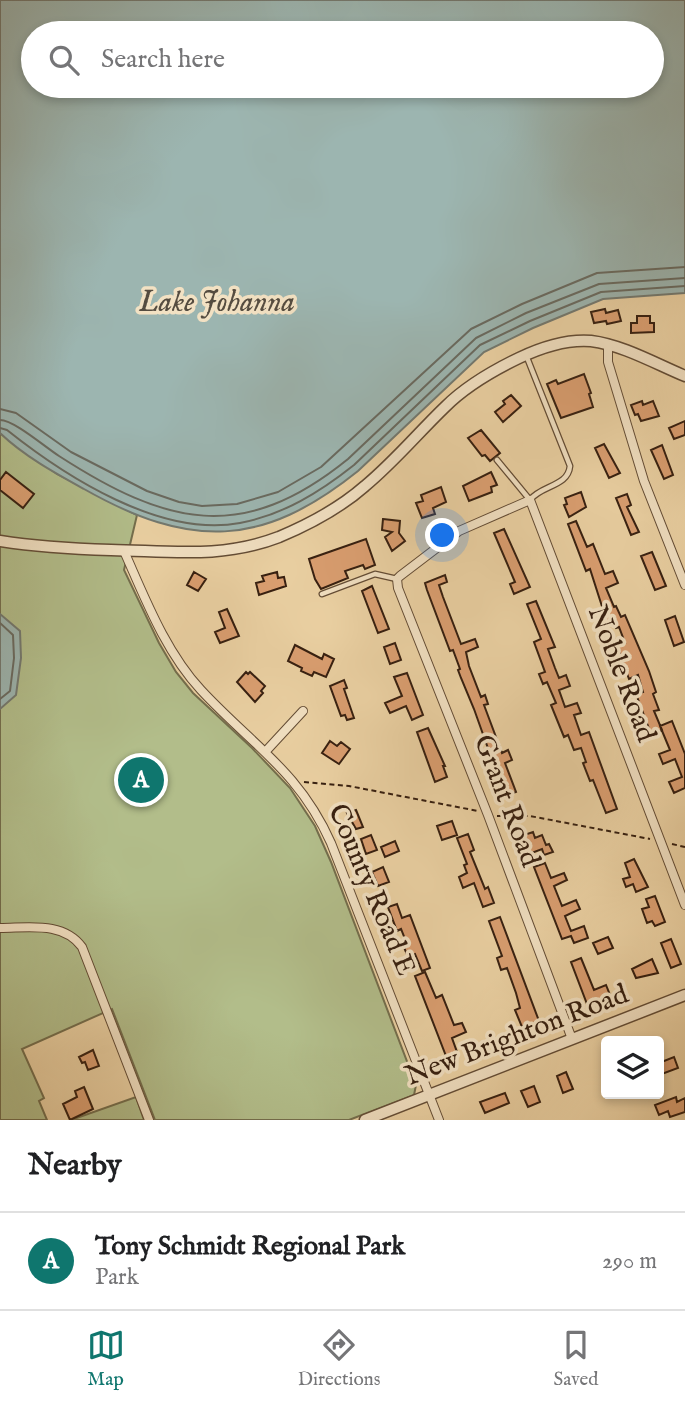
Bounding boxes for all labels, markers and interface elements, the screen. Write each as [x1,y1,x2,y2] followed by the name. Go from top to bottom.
[21,21,664,98] search box
[45,41,83,79] icon: search
[101,43,225,76] text: Search here
[138,284,295,322] water label: Lake Johanna
[425,518,459,552] your location
[579,601,663,747] street label: Noble Road
[465,730,547,872] street label: Grant Road
[118,754,164,806] pin: A
[319,799,423,981] street label: County Road E
[401,977,633,1095] street label: New Brighton Road
[601,1036,664,1099] map controls
[601,1036,664,1099] button: layers
[28,1147,121,1185] text: Nearby
[95,1230,405,1263] text: Tony Schmidt Regional Park
[43,1247,59,1276] text: A
[602,1247,657,1276] text: 290 m
[95,1263,139,1292] text: Park
[87,1326,125,1392] tab: Map
[298,1326,380,1392] tab: Directions
[553,1326,598,1392] tab: Saved

